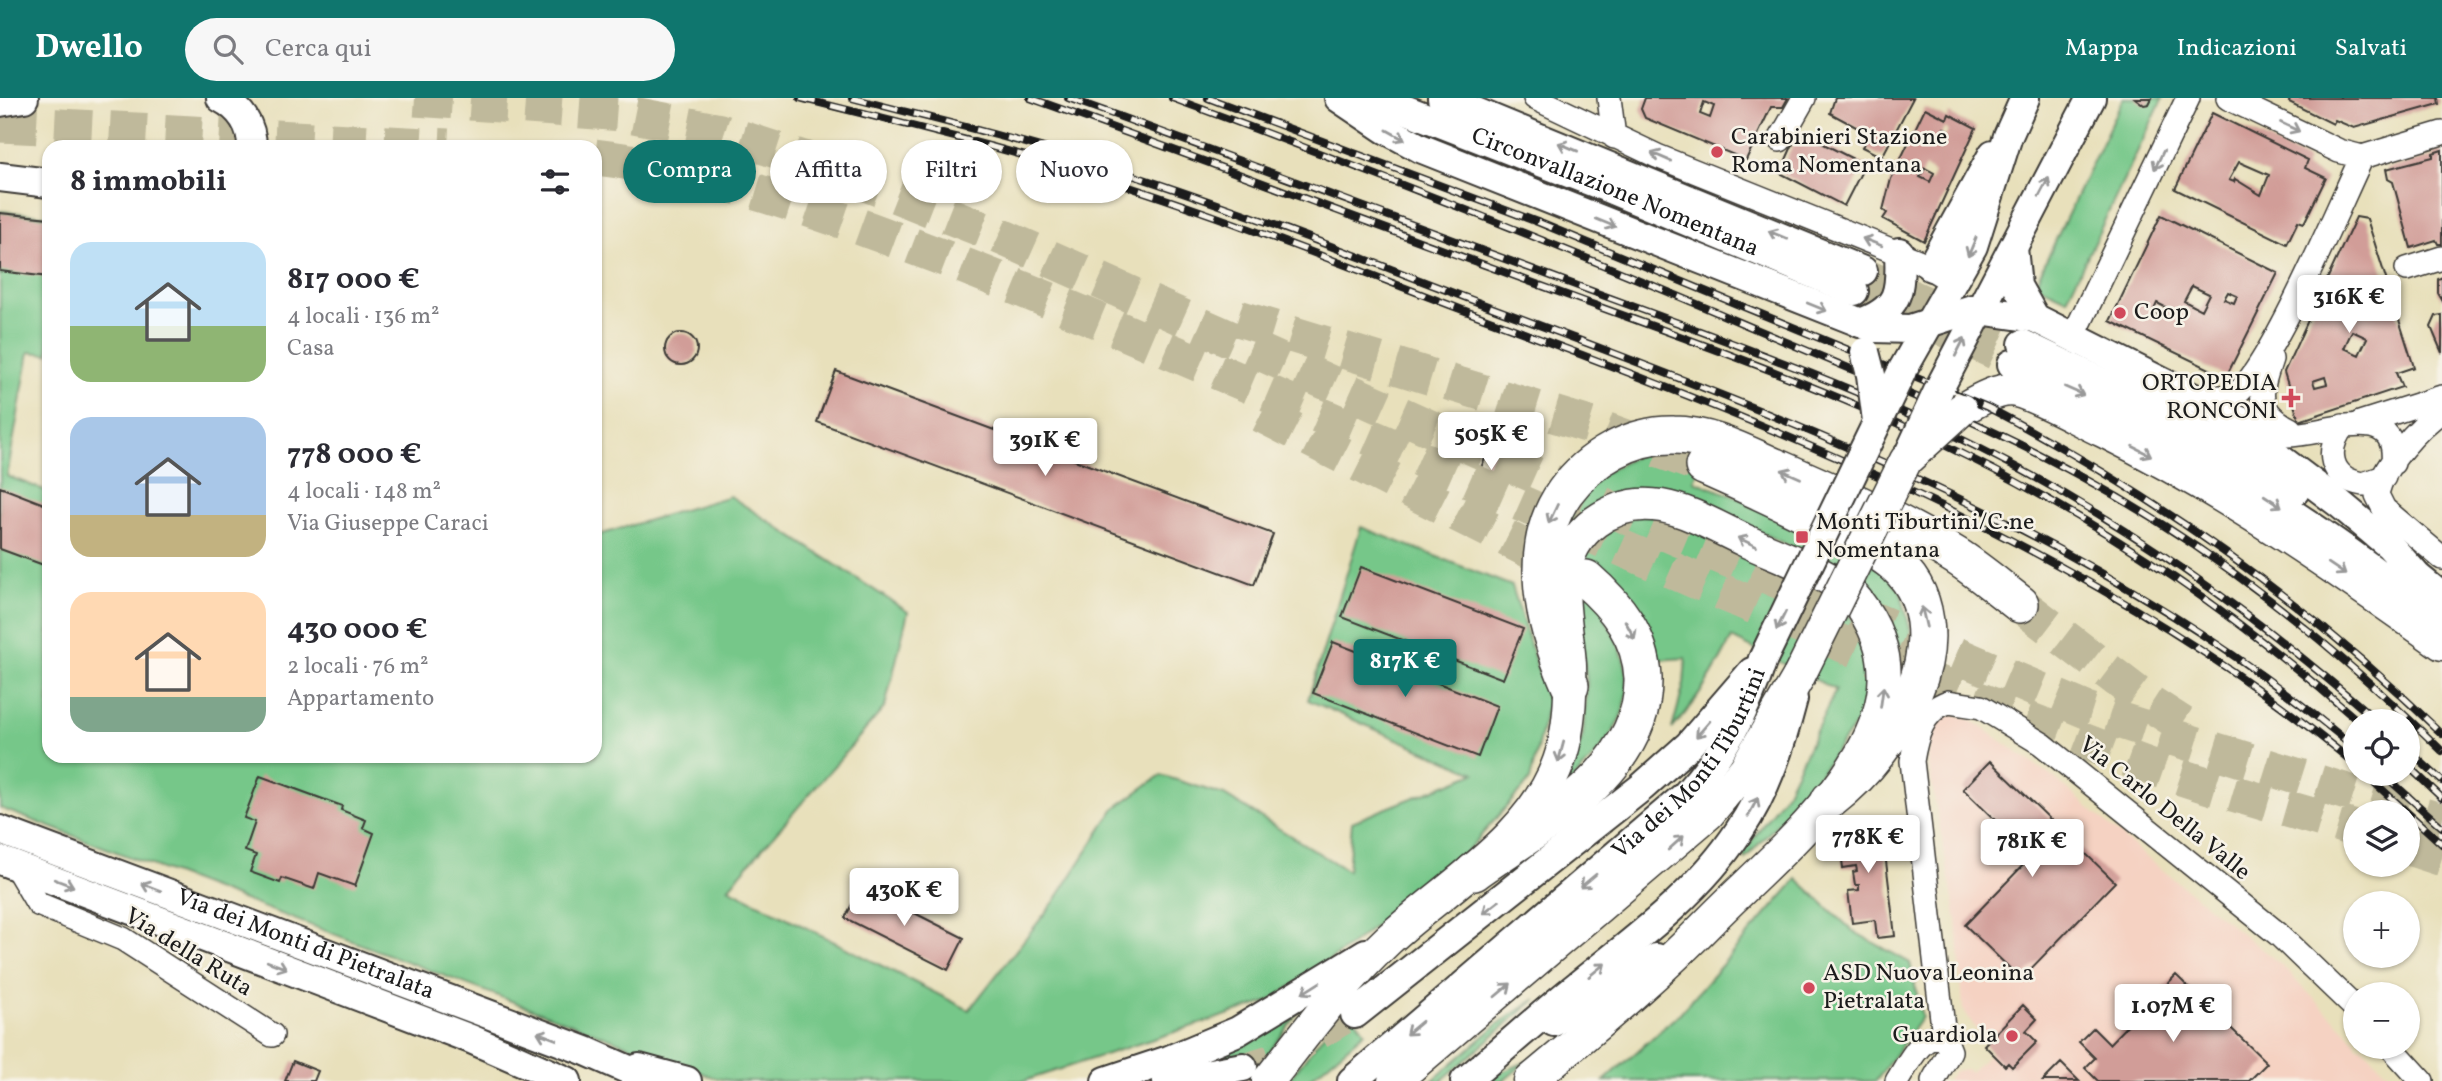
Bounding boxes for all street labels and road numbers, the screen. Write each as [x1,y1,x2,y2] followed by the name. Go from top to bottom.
[1466,120,1764,266] street label: Circonvallazione Nomentana
[1605,664,1776,868] street label: Via dei Monti Tiburtini
[2071,729,2257,889] street label: Via Carlo Della Valle
[171,881,439,1009] street label: Via dei Monti di Pietralata
[117,900,259,1006] street label: Via della Ruta

